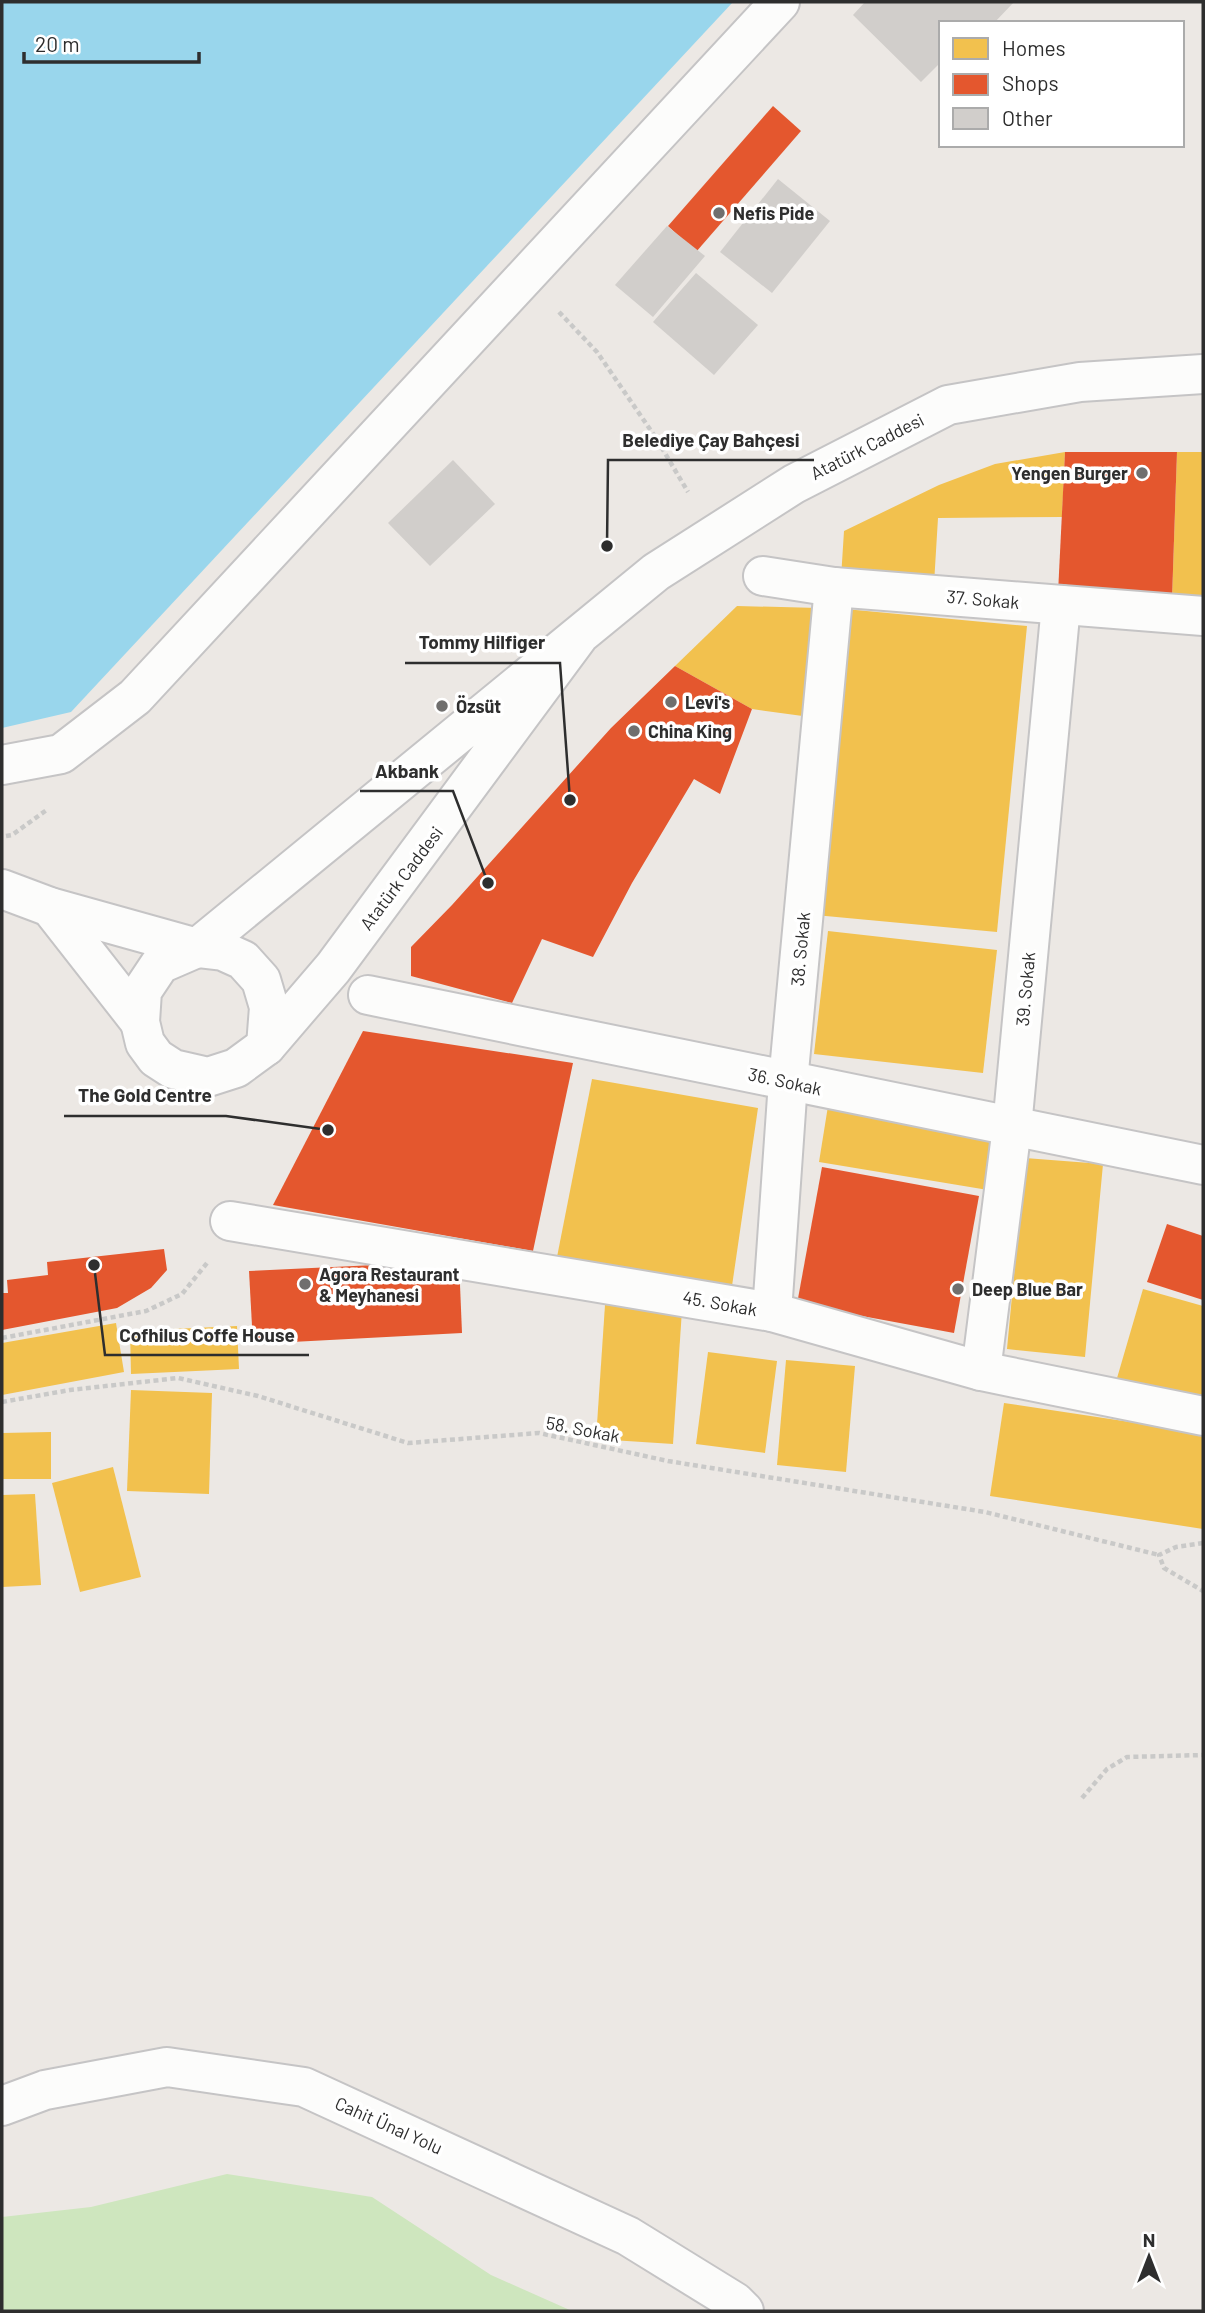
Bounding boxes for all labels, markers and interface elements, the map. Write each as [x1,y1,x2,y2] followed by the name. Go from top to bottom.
[24,21,200,65] scale bar
[939,21,1184,147] legend
[35,31,80,56] text: 20 m
[1002,35,1066,60] text: Homes
[1002,70,1059,95] text: Shops
[1002,105,1053,130] text: Other
[733,202,814,224] place label: Nefis Pide
[711,205,727,221] marker: Nefis Pide
[807,408,927,484] street label: Atatürk Caddesi
[608,420,814,460] callout: Belediye Çay Bahçesi
[622,428,800,451] text: Belediye Çay Bahçesi
[1011,462,1128,484] place label: Yengen Burger
[1134,465,1150,481] marker: Yengen Burger
[946,585,1020,613] street label: 37. Sokak
[405,623,560,663] callout: Tommy Hilfiger
[419,630,546,653] text: Tommy Hilfiger
[685,691,730,713] place label: Levi's
[663,694,679,710] marker: Levi's
[456,695,501,717] place label: Özsüt
[434,698,450,714] marker: Özsüt
[648,720,732,742] place label: China King
[626,723,642,739] marker: China King
[360,751,453,791] callout: Akbank
[375,759,439,782] text: Akbank
[355,822,447,934] street label: Atatürk Caddesi
[786,911,814,987] street label: 38. Sokak
[1011,951,1039,1027] street label: 39. Sokak
[746,1062,824,1100] street label: 36. Sokak
[64,1076,226,1116] callout: The Gold Centre
[78,1083,212,1106] text: The Gold Centre
[319,1263,460,1306] place label: Agora Restaurant & Meyhanesi
[297,1276,313,1292] marker: Agora Restaurant & Meyhanesi
[972,1278,1083,1300] place label: Deep Blue Bar
[950,1281,966,1297] marker: Deep Blue Bar
[681,1286,759,1320] street label: 45. Sokak
[105,1315,309,1355] callout: Cofhilus Coffe House
[119,1323,295,1346] text: Cofhilus Coffe House
[544,1411,622,1447] street label: 58. Sokak
[332,2091,446,2159] street label: Cahit Ünal Yolu
[1114,2222,1184,2292] north arrow
[1143,2228,1155,2251] text: N

